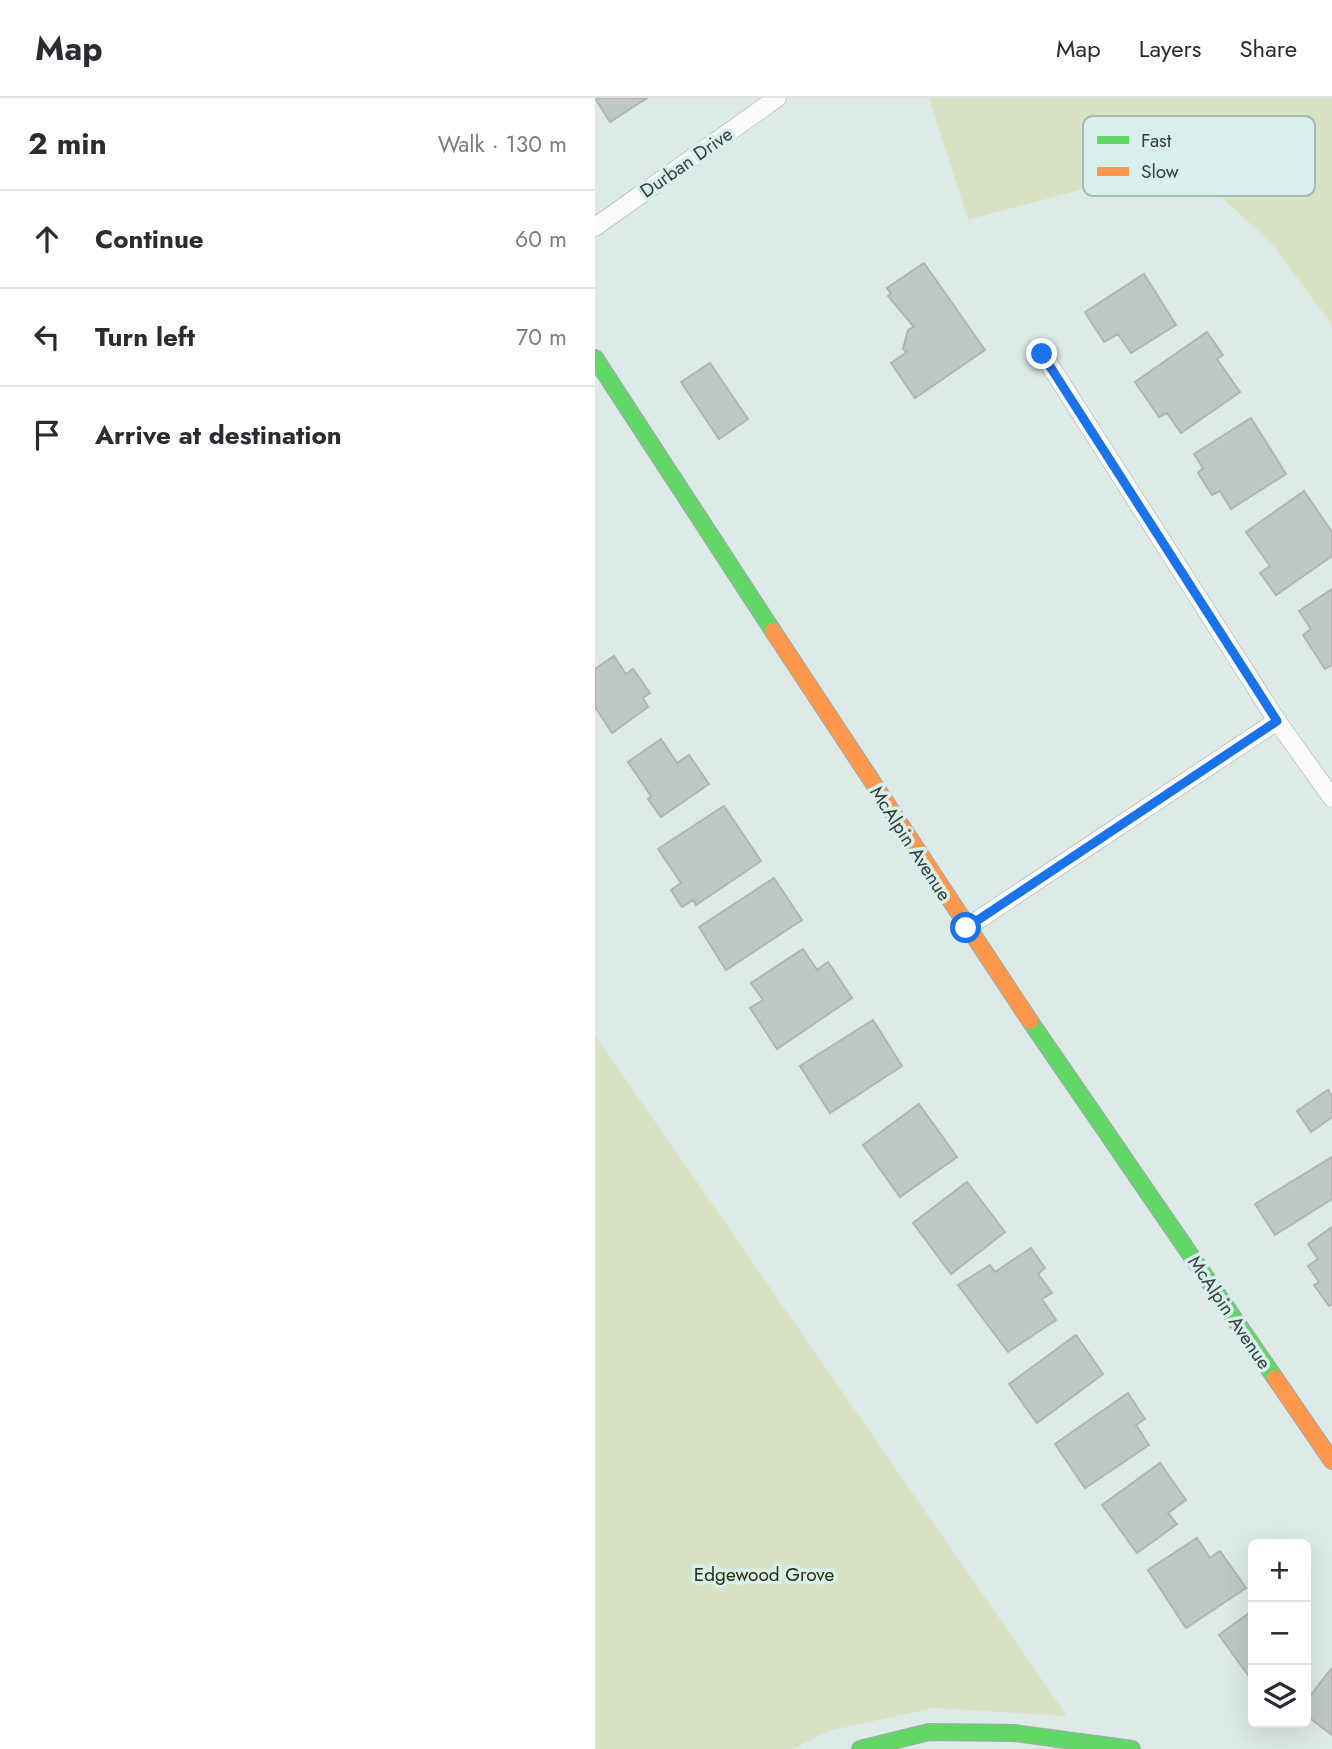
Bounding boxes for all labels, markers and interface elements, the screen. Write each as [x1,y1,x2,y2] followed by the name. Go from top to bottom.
[35,25,103,72] text: Map
[1056,31,1101,66] text: Map
[1139,31,1201,66] text: Layers
[1239,31,1297,66] text: Share
[1083,116,1315,196] legend
[635,120,738,204] street label: Durban Drive
[28,122,107,165] text: 2 min
[438,127,567,161] text: Walk · 130 m
[1141,127,1172,154] text: Fast
[1141,158,1179,185] text: Slow
[28,220,66,258] icon: ahead
[95,220,204,258] text: Continue
[515,222,567,256] text: 60 m
[28,318,66,356] icon: left
[95,318,195,356] text: Turn left
[516,320,567,354] text: 70 m
[1026,338,1057,369] route end
[28,416,66,454] icon: arrive
[95,416,342,454] text: Arrive at destination
[863,781,958,906] street label: McAlpin Avenue
[950,912,981,943] route start
[1181,1250,1278,1375] street label: McAlpin Avenue
[1248,1539,1311,1728] map controls
[1248,1539,1311,1602] button: +
[694,1561,834,1588] park label: Edgewood Grove
[1248,1602,1311,1665] button: −
[1248,1665,1311,1728] button: layers

